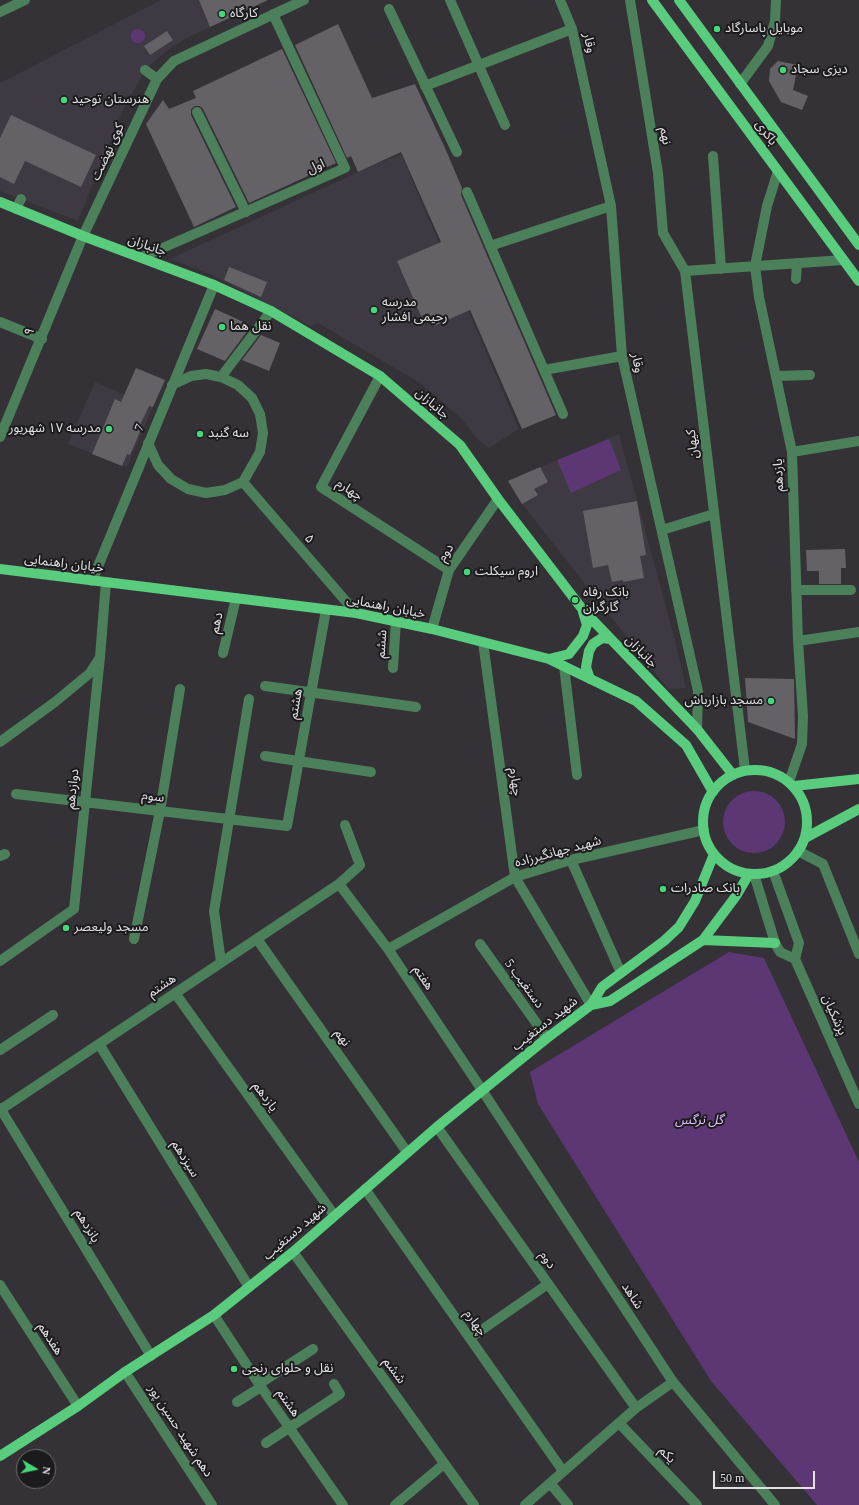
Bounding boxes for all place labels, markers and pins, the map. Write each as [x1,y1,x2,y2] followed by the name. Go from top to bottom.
[230,6,258,22] place label: کارگاه
[217,9,227,19] marker: کارگاه
[725,21,803,37] place label: موبایل پاسارگاد
[712,24,722,34] marker: موبایل پاسارگاد
[791,62,848,78] place label: دیزى سجاد
[778,65,788,75] marker: دیزى سجاد
[72,92,149,108] place label: هنرستان توحید
[59,95,69,105] marker: هنرستان توحید
[382,295,448,326] place label: مدرسه رحیمی افشار
[369,305,379,315] marker: مدرسه رحیمی افشار
[230,319,271,335] place label: نقل هما
[217,322,227,332] marker: نقل هما
[9,421,101,437] place label: مدرسه ۱۷ شهریور
[104,424,114,434] marker: مدرسه ۱۷ شهریور
[208,426,249,442] place label: سه گنبد
[195,429,205,439] marker: سه گنبد
[475,564,538,580] place label: اروم سیکلت
[462,567,472,577] marker: اروم سیکلت
[583,585,629,616] place label: بانک رفاه گارگران
[570,595,580,605] marker: بانک رفاه گارگران
[684,693,763,709] place label: مسجد بازارباش
[766,696,776,706] marker: مسجد بازارباش
[671,881,740,897] place label: بانک صادرات
[658,884,668,894] marker: بانک صادرات
[74,920,149,936] place label: مسجد ولیعصر
[61,923,71,933] marker: مسجد ولیعصر
[242,1361,333,1377] place label: نقل و حلوای رنجی
[229,1364,239,1374] marker: نقل و حلوای رنجی

